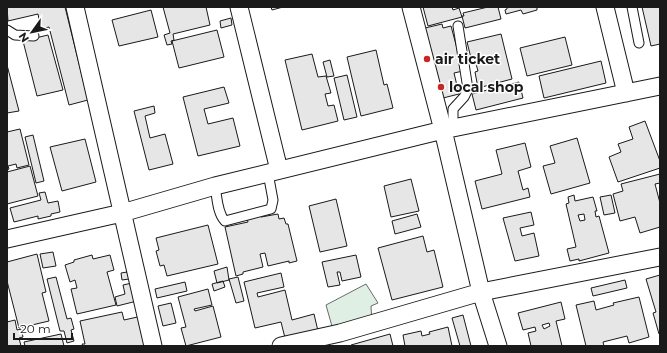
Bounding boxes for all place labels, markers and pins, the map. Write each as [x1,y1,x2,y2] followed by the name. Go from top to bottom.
[435,50,500,68] place label: air ticket
[422,54,432,64] marker: air ticket
[449,78,524,96] place label: local shop
[436,82,446,92] marker: local shop

